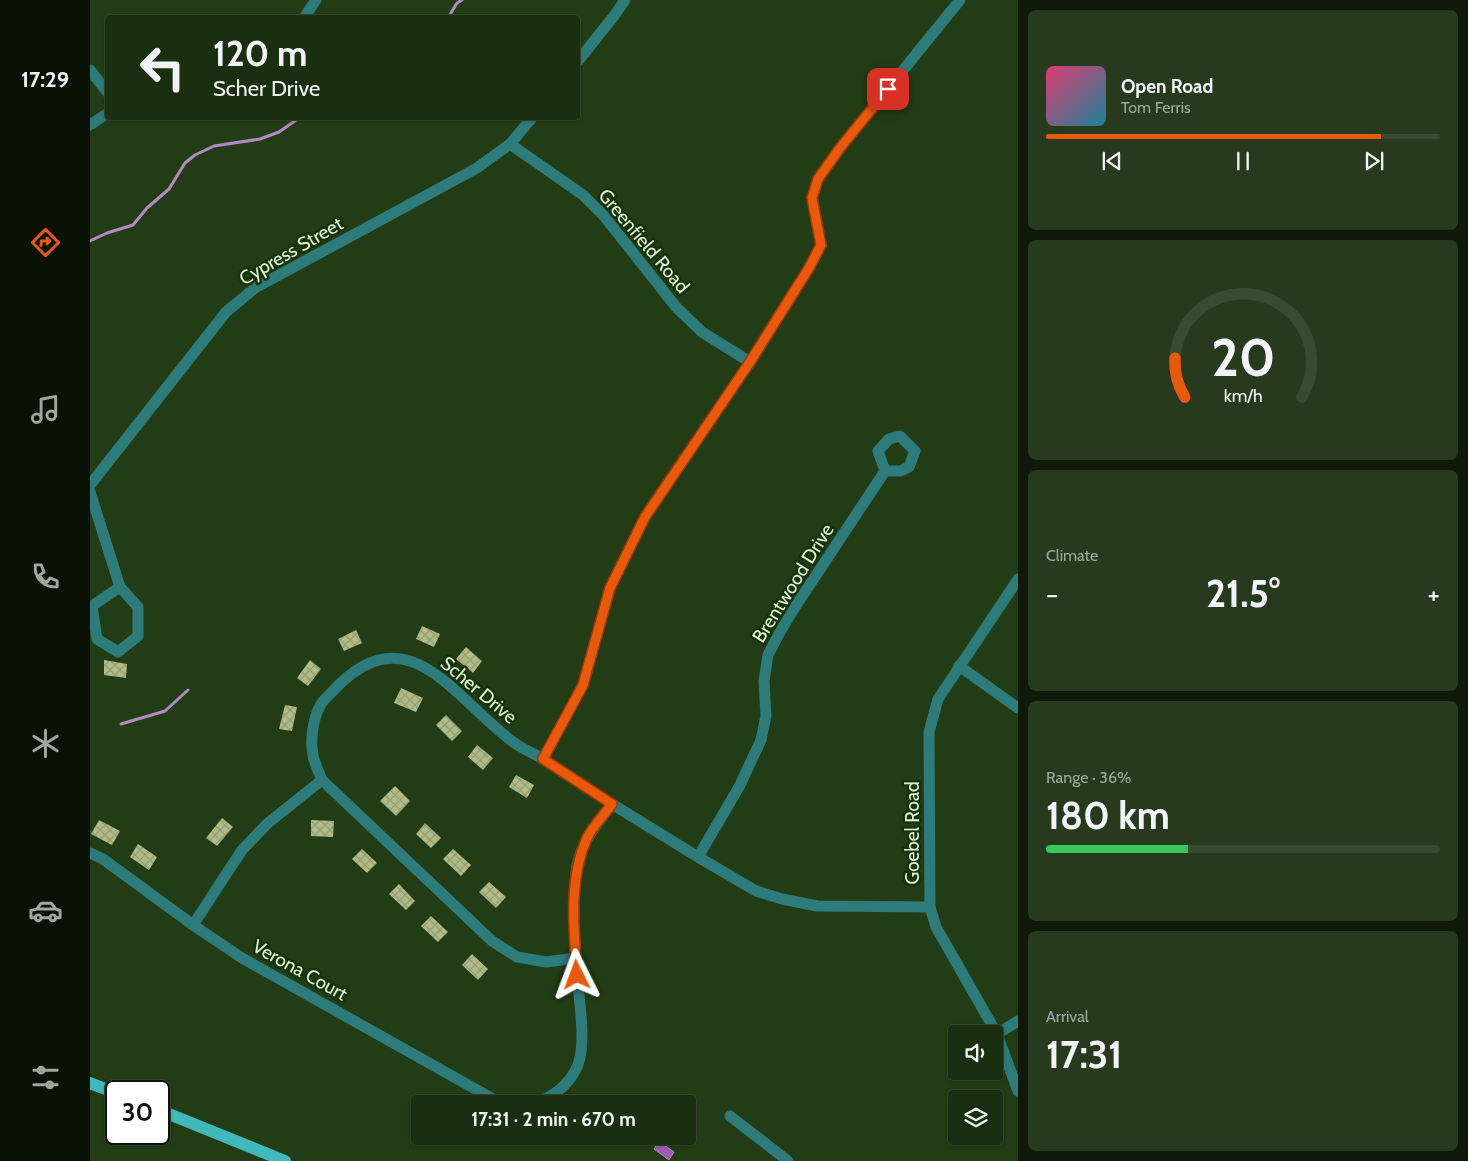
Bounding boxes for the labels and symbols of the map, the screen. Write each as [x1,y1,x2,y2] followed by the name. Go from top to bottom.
[867,68,909,110] pin
[594,184,694,298] street label: Greenfield Road
[235,212,348,290] street label: Cypress Street
[747,519,839,647] street label: Brentwood Drive
[436,651,522,729] street label: Scher Drive
[901,781,924,885] street label: Goebel Road
[249,935,352,1006] street label: Verona Court
[550,948,602,1000] position arrow
[105,1080,170,1145] speed limit sign: 30

